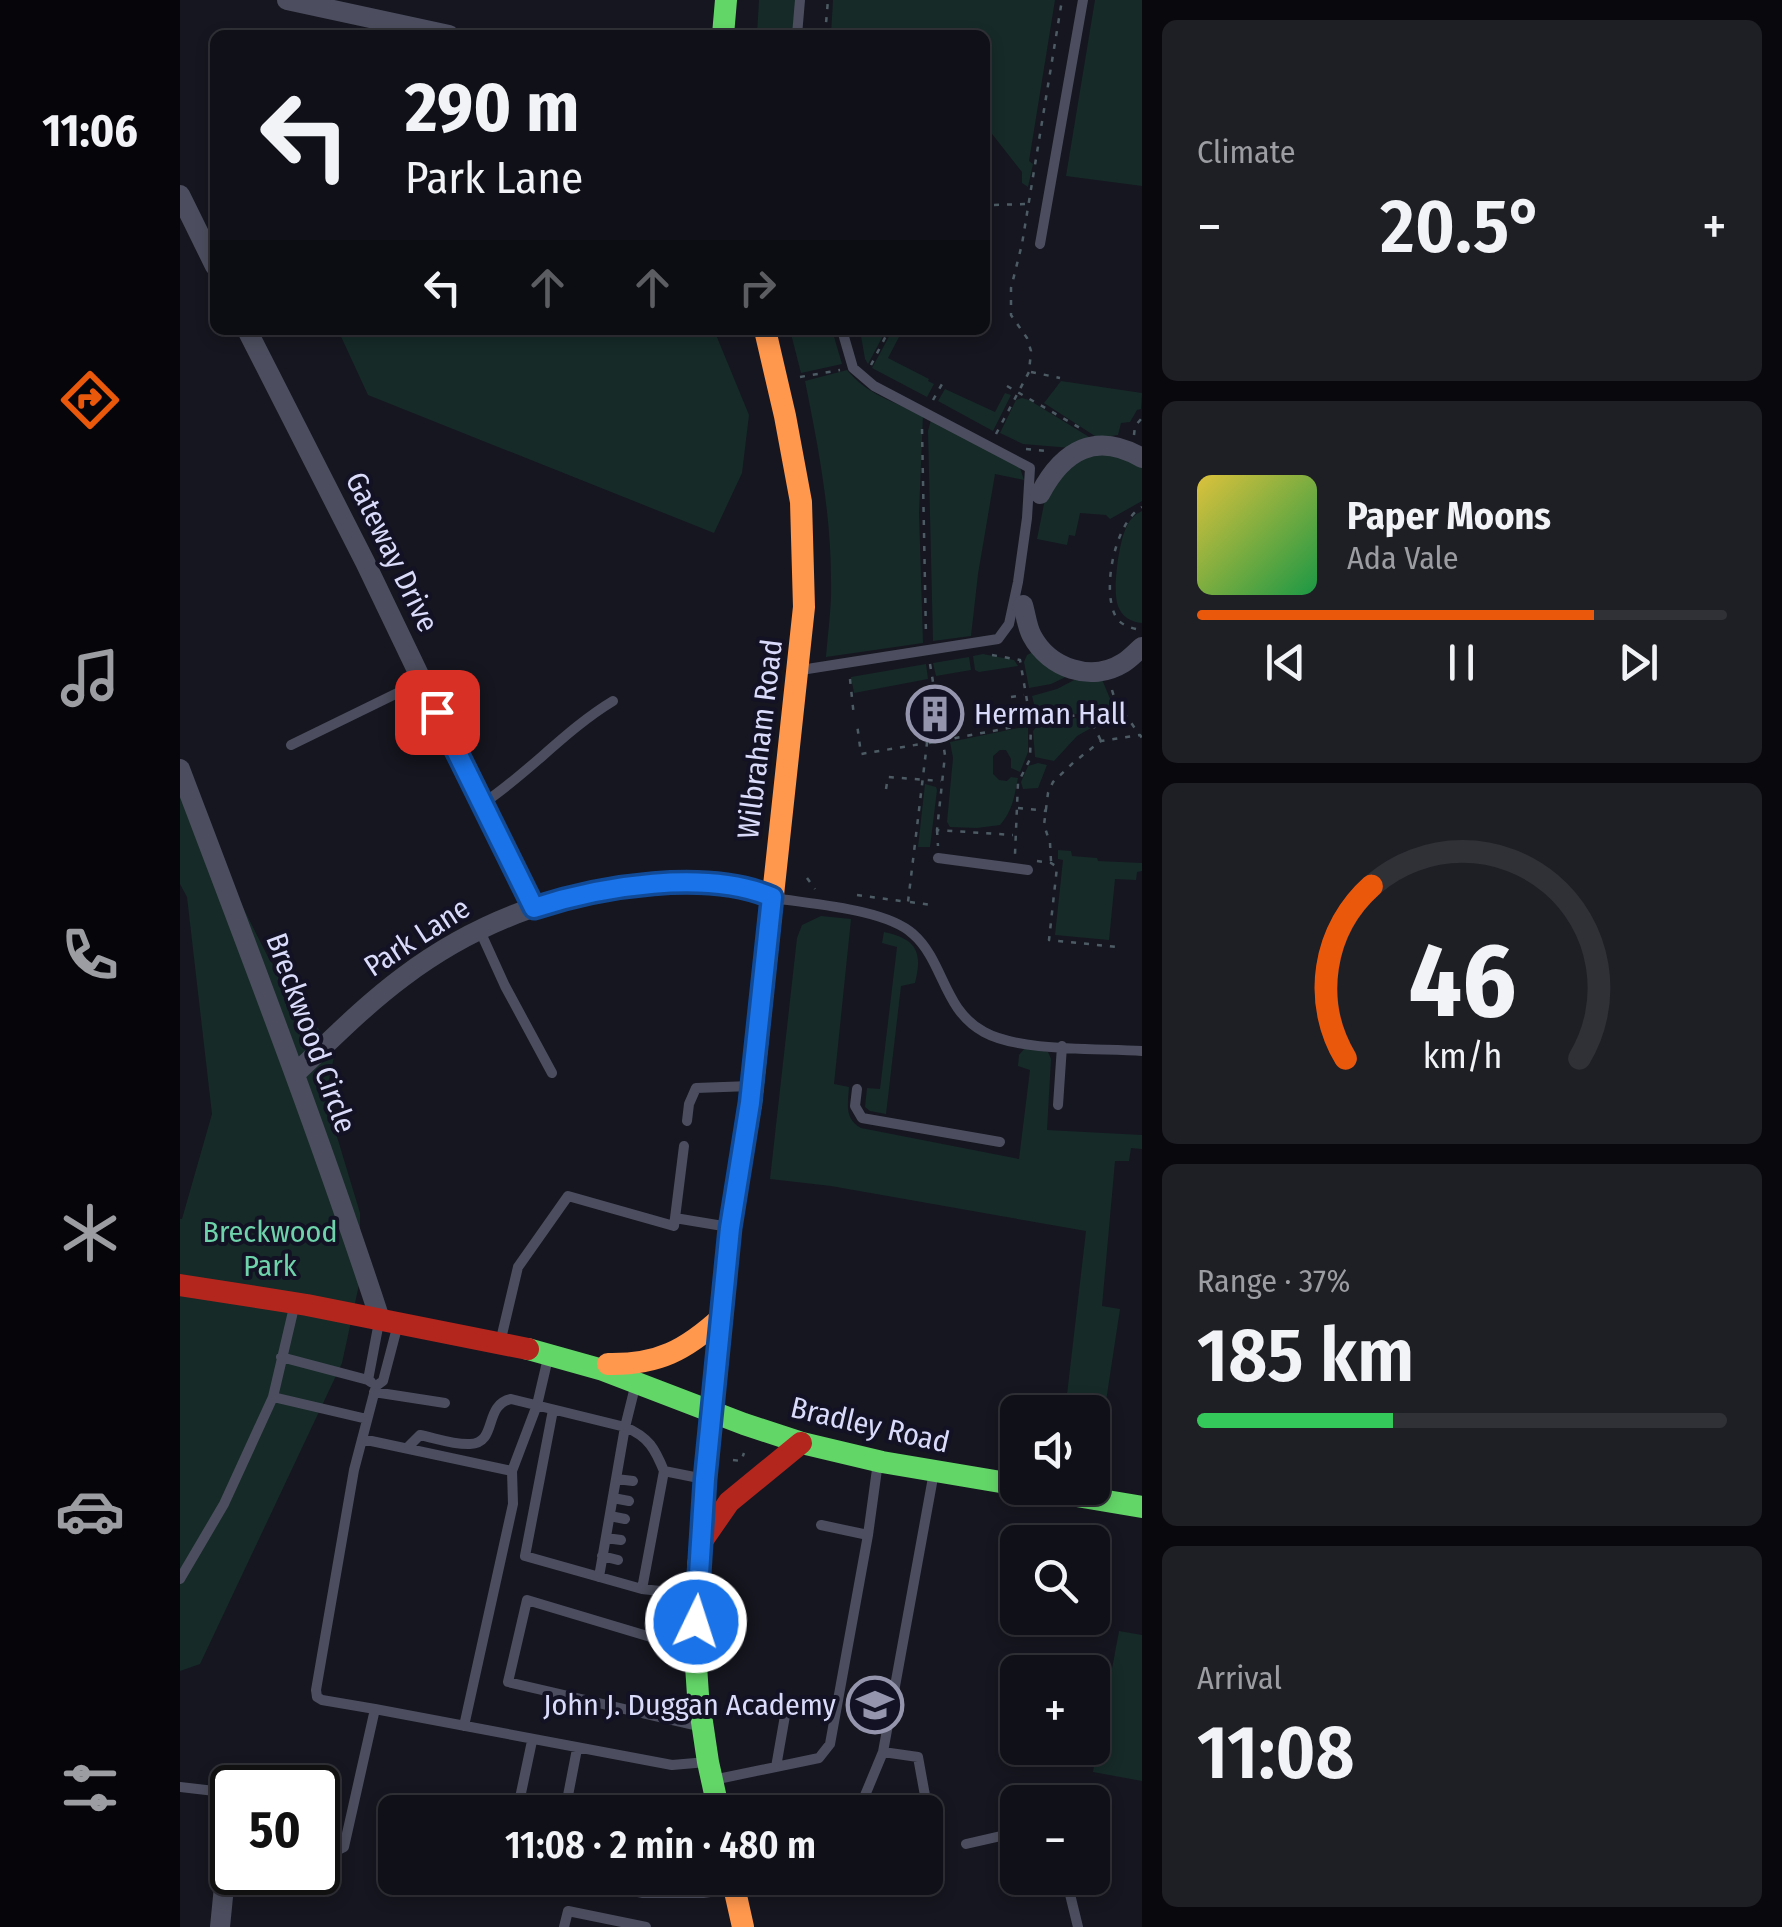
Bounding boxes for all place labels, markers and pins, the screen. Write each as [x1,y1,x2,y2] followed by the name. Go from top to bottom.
[395,670,480,755] pin
[905,684,965,744] building icon: Herman Hall
[974,696,1127,732] place label: Herman Hall
[845,1675,905,1735] school or university icon: John J. Duggan Academy
[543,1687,837,1723] place label: John J. Duggan Academy

